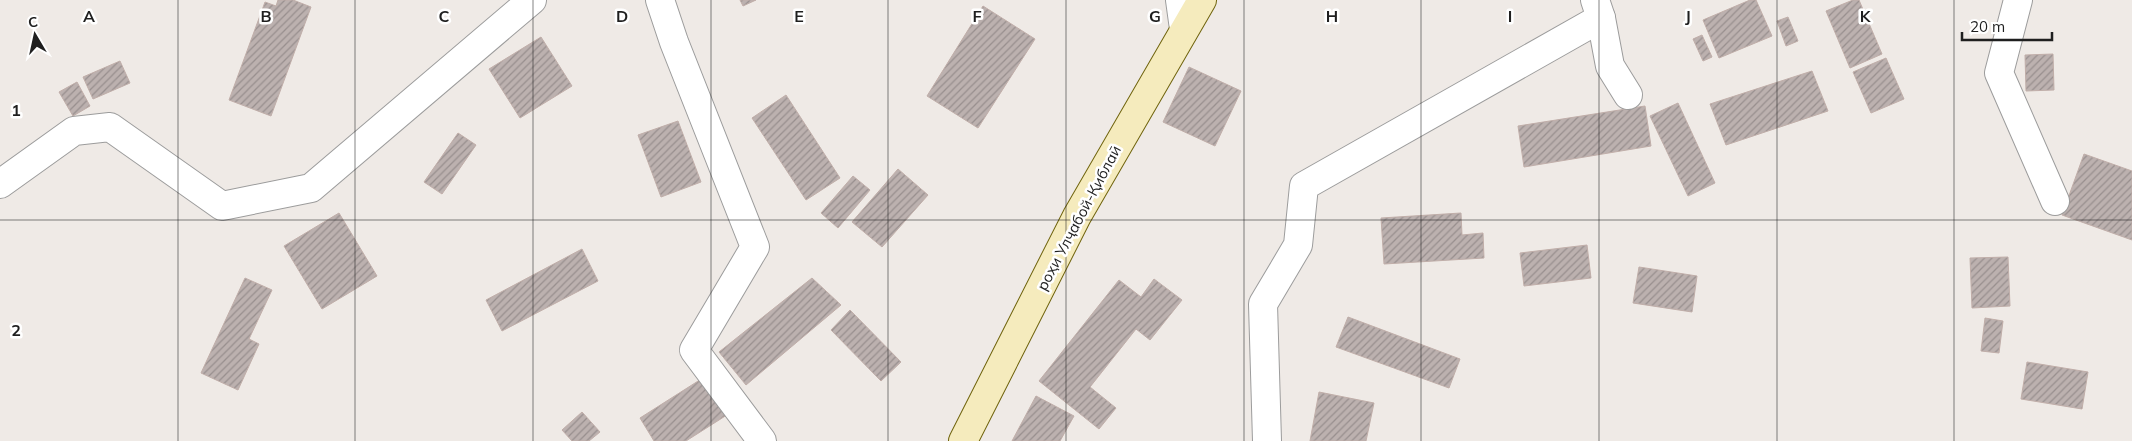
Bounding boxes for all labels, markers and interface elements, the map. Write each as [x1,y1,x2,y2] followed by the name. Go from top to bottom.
[83,6,95,26] text: A
[260,6,272,26] text: B
[439,6,450,26] text: C
[616,6,628,26] text: D
[794,6,804,26] text: E
[972,6,982,26] text: F
[1149,6,1161,26] text: G
[1326,6,1338,26] text: H
[1508,6,1512,26] text: I
[1685,6,1691,26] text: J
[1860,6,1872,26] text: K
[10,10,60,60] north arrow
[1962,10,2052,42] scale bar
[27,13,39,32] text: С
[1970,17,2005,36] text: 20 m
[11,100,21,120] text: 1
[1032,142,1125,294] street label: роҳи Улҷабой-Қиблаӣ
[11,320,21,340] text: 2

